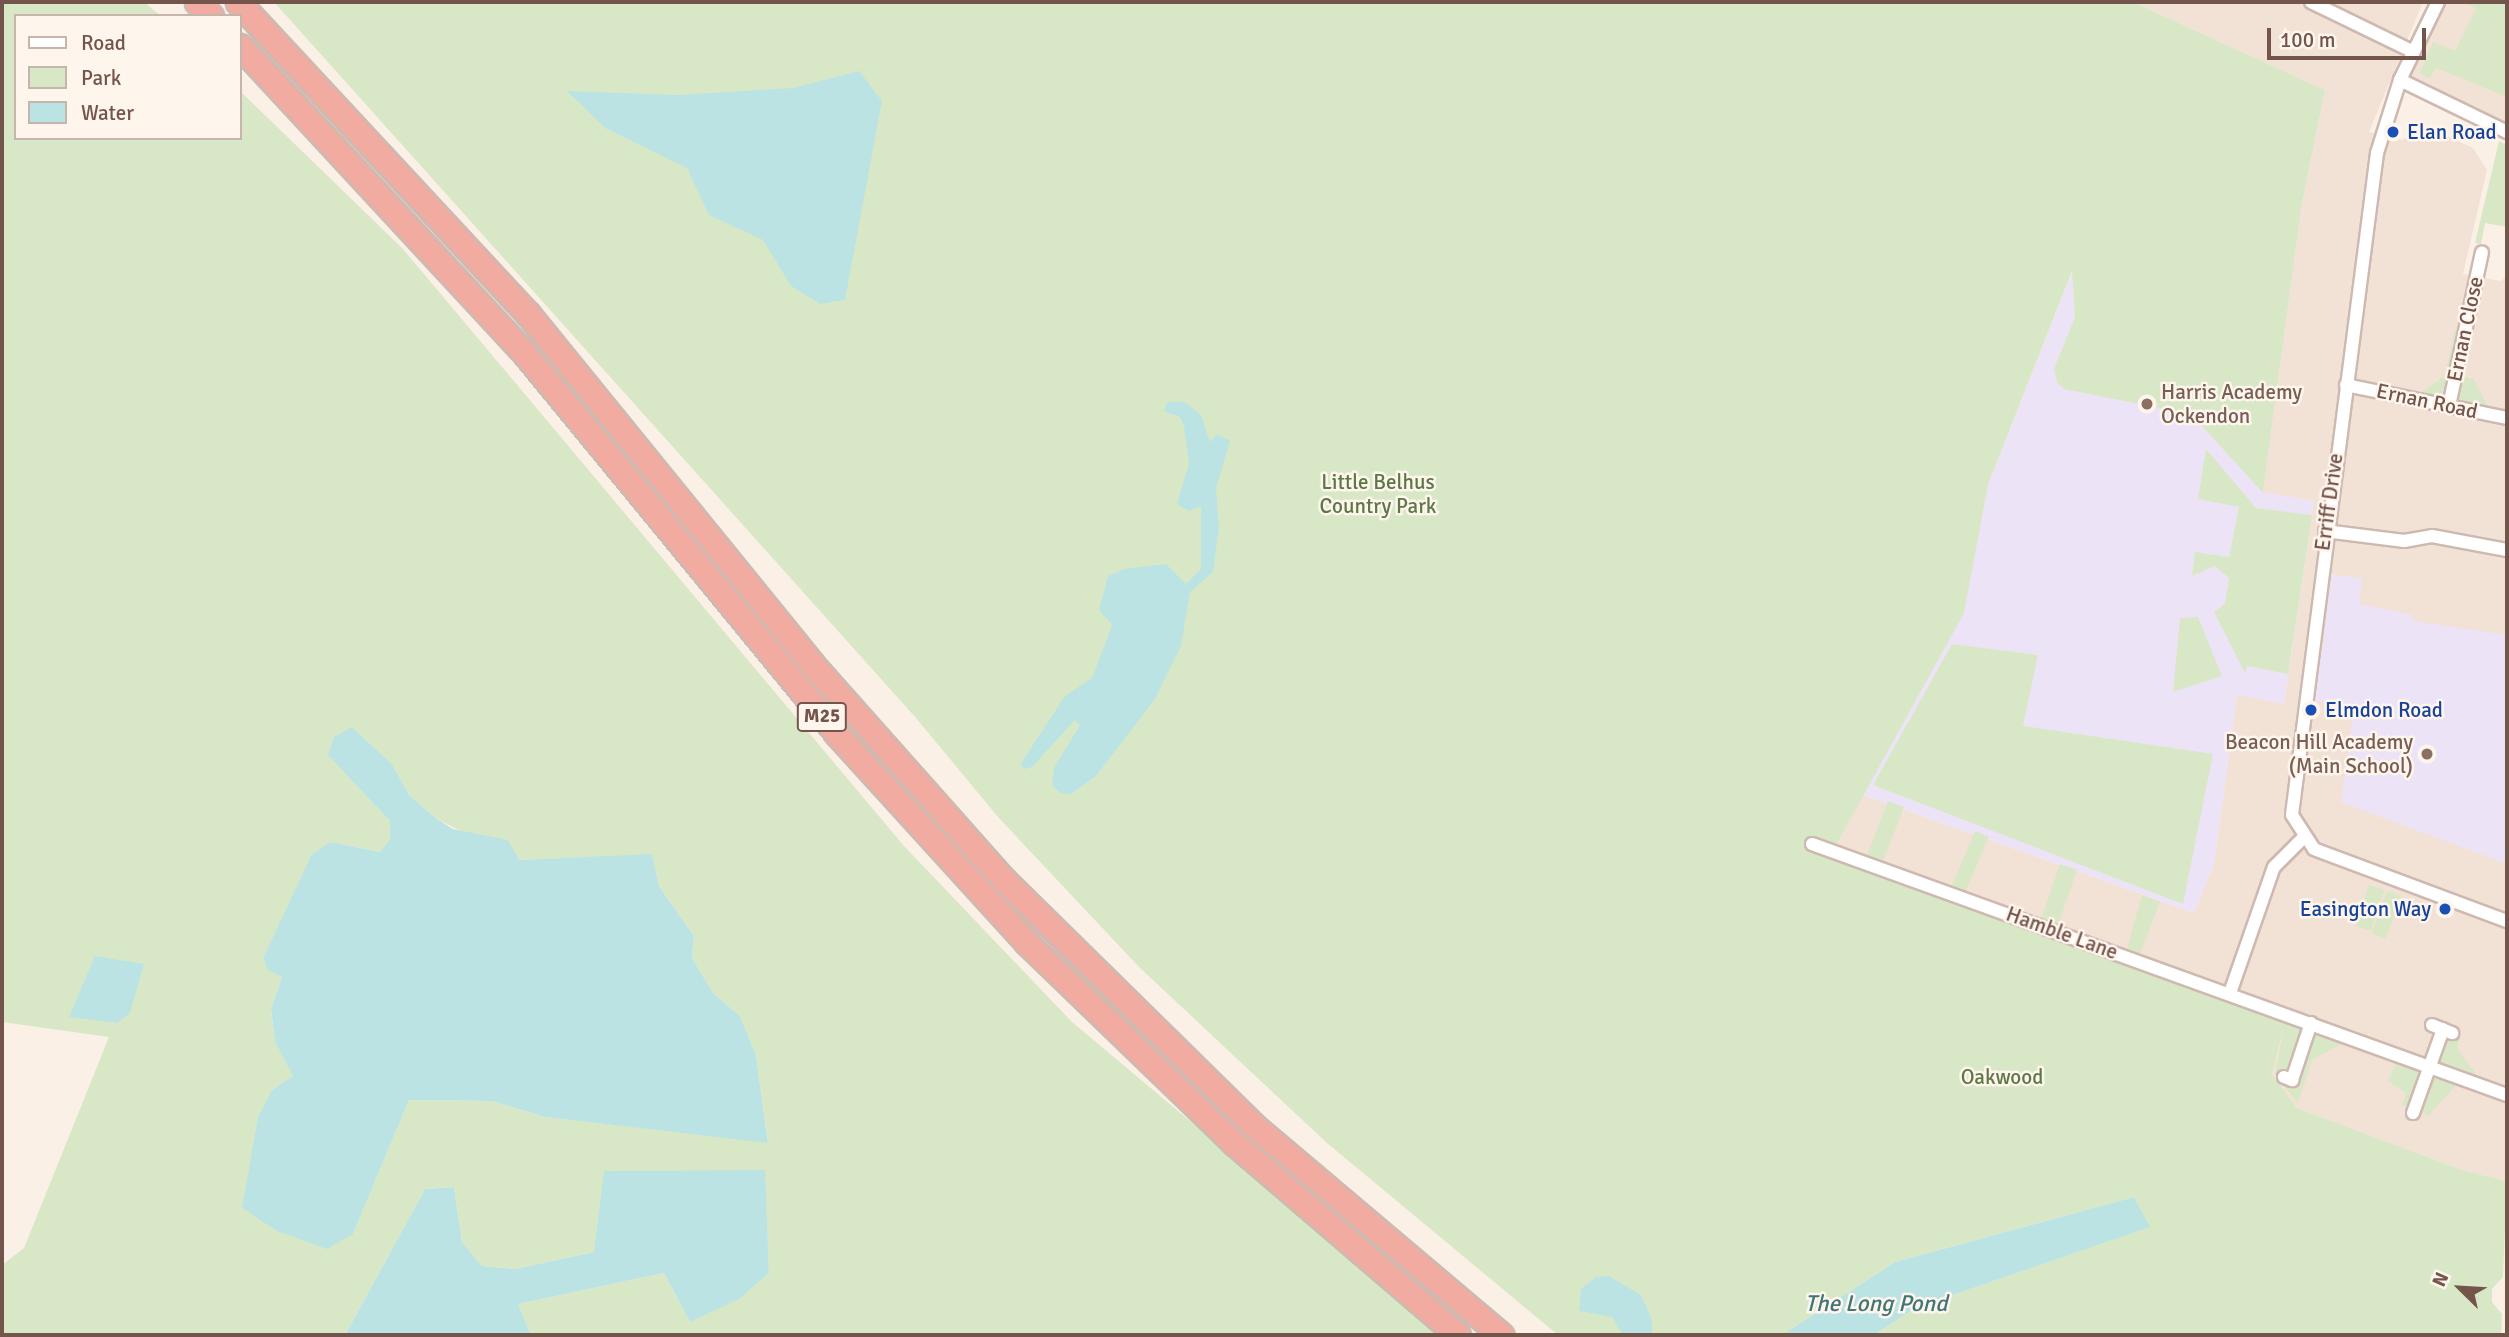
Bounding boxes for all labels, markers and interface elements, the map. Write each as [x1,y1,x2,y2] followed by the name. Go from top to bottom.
[14,14,242,140] legend
[2271,14,2430,58] scale bar
[2280,27,2335,53] text: 100 m
[81,30,126,56] text: Road
[81,65,121,91] text: Park
[81,100,134,126] text: Water
[2407,119,2497,145] place label: Elan Road
[2385,124,2401,140] marker: Elan Road
[2442,274,2488,384] street label: Ernan Close
[2374,378,2480,424] street label: Ernan Road
[2161,379,2302,429] place label: Harris Academy Ockendon
[2139,396,2155,412] marker: Harris Academy Ockendon
[2310,452,2348,552] street label: Erriff Drive
[1320,469,1436,519] park label: Little Belhus Country Park
[2325,697,2443,723] place label: Elmdon Road
[796,702,848,732] road number: M25
[2303,702,2319,718] marker: Elmdon Road
[2225,729,2413,779] place label: Beacon Hill Academy (Main School)
[2419,746,2435,762] marker: Beacon Hill Academy (Main School)
[2300,896,2431,922] place label: Easington Way
[2003,901,2121,965] street label: Hamble Lane
[2437,901,2453,917] marker: Easington Way
[1961,1064,2043,1090] park label: Oakwood
[2425,1253,2495,1323] north arrow
[2427,1269,2454,1290] text: N
[1805,1290,1947,1318] water label: The Long Pond

